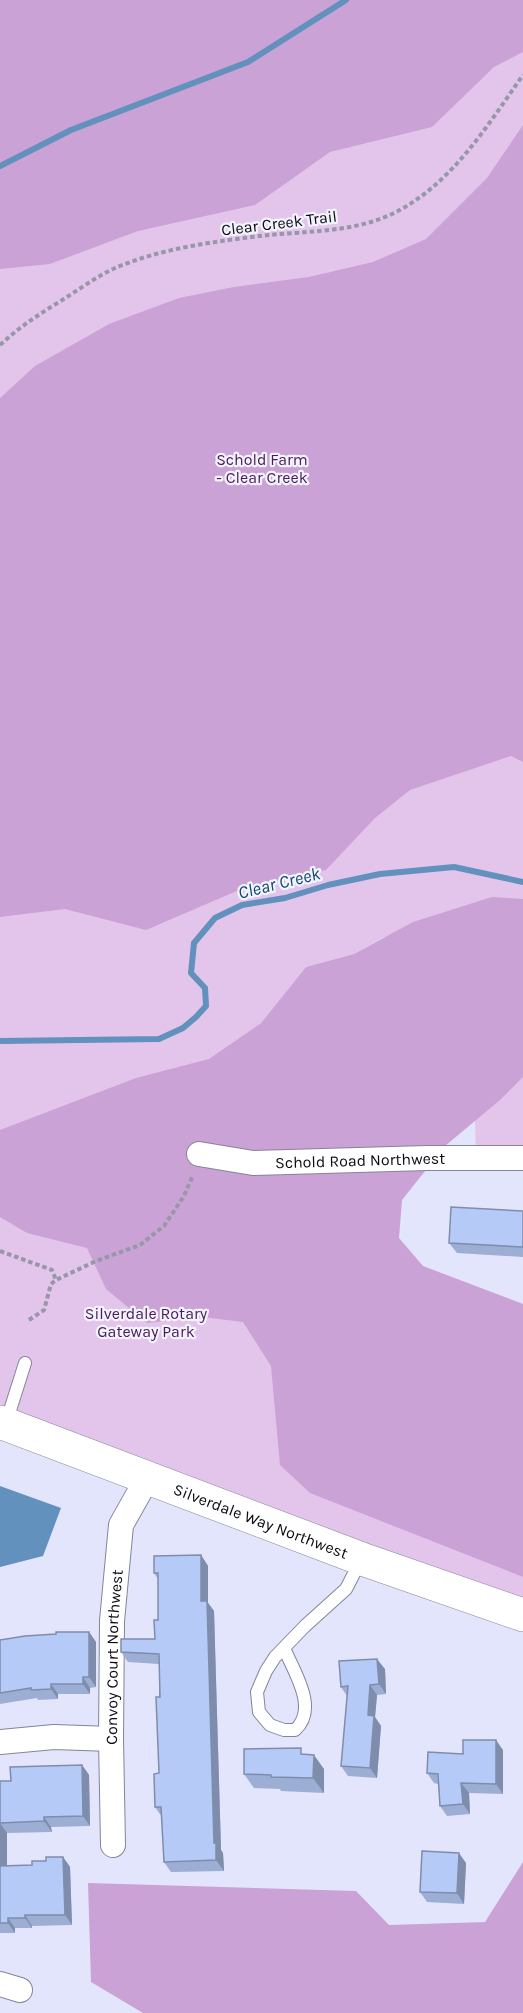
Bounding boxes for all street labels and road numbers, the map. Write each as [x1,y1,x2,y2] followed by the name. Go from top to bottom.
[220,206,338,240] street label: Clear Creek Trail
[275,1148,445,1172] street label: Schold Road Northwest
[171,1479,351,1562] street label: Silverdale Way Northwest
[101,1569,126,1745] street label: Convoy Court Northwest

